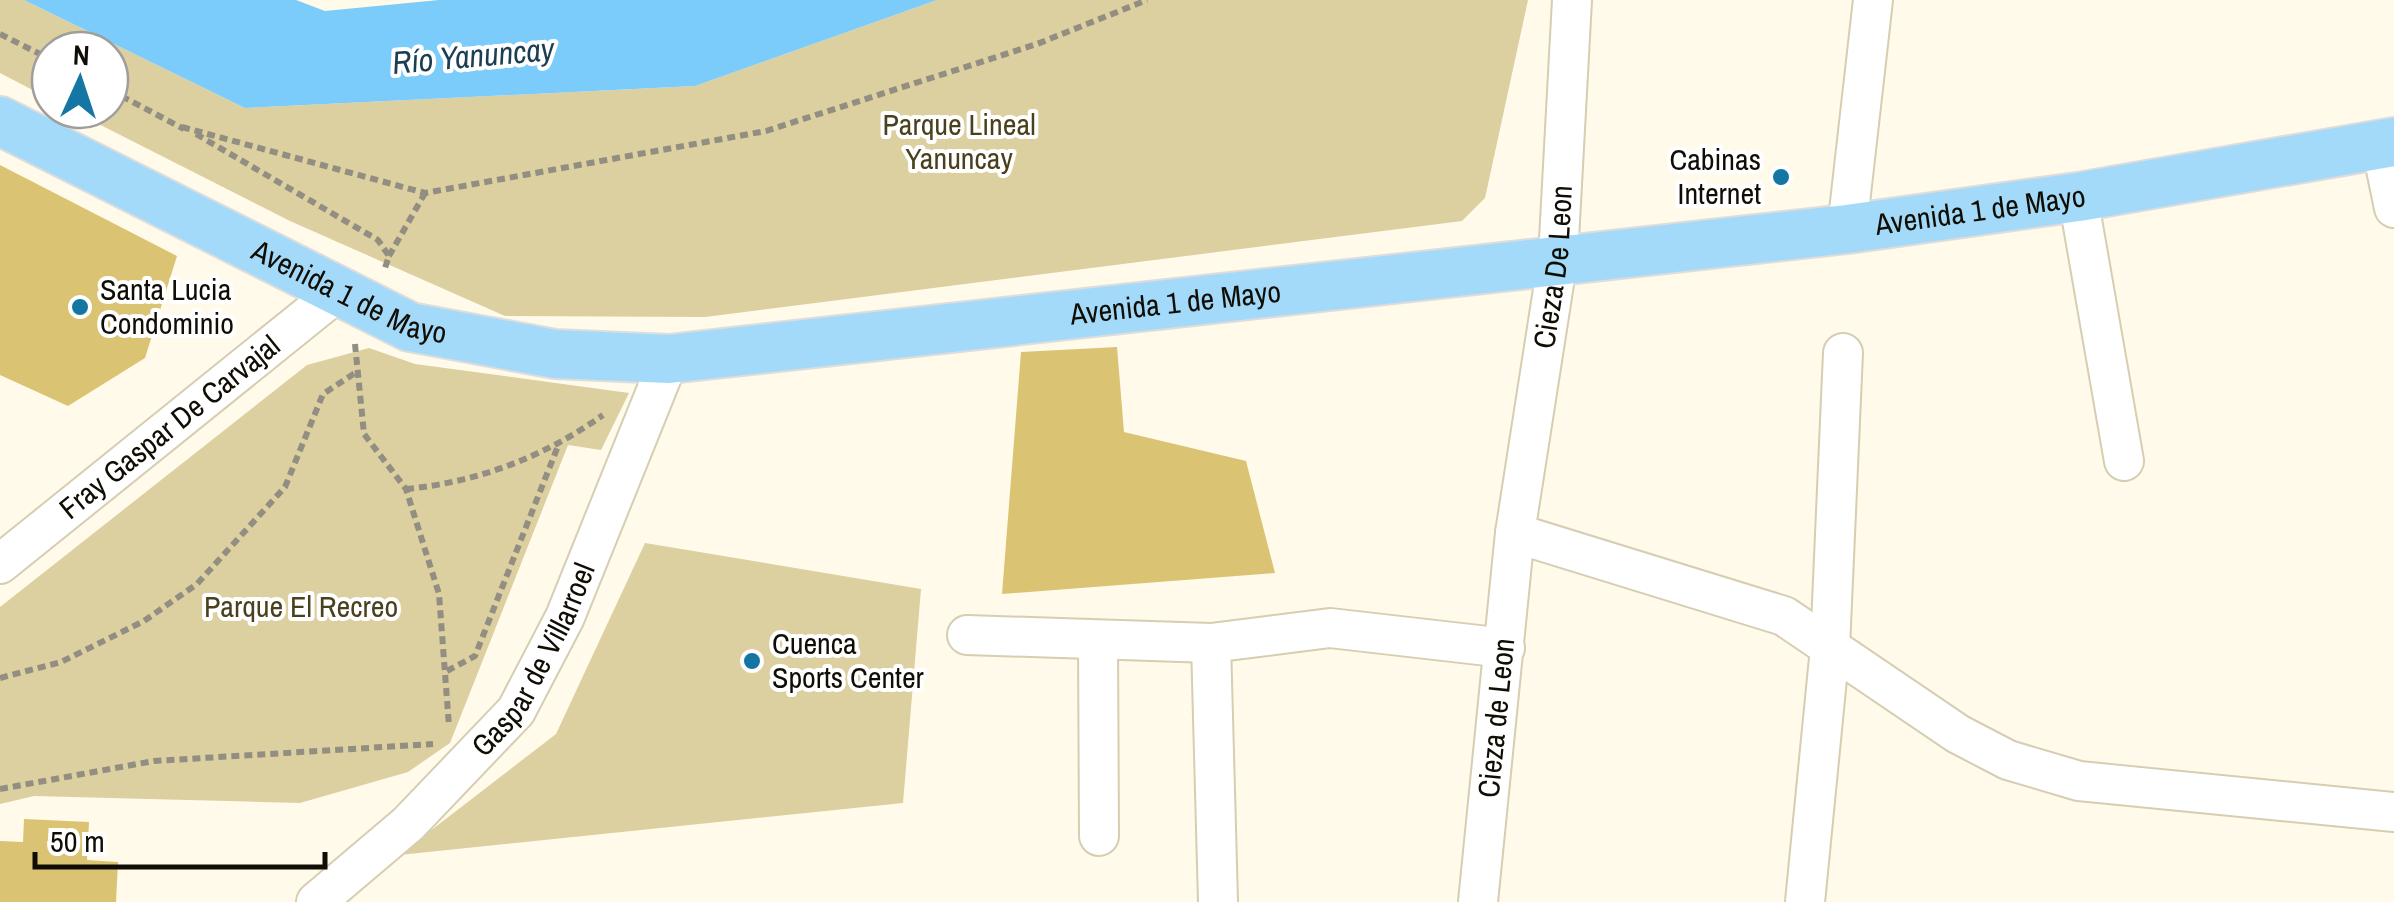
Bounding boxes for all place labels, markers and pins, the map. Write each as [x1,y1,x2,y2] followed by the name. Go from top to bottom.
[1669,139,1761,213] place label: Cabinas Internet
[1770,166,1792,188] marker: Cabinas Internet
[100,269,234,343] place label: Santa Lucia Condominio
[69,296,91,318] marker: Santa Lucia Condominio
[772,623,925,697] place label: Cuenca Sports Center
[741,650,763,672] marker: Cuenca Sports Center

